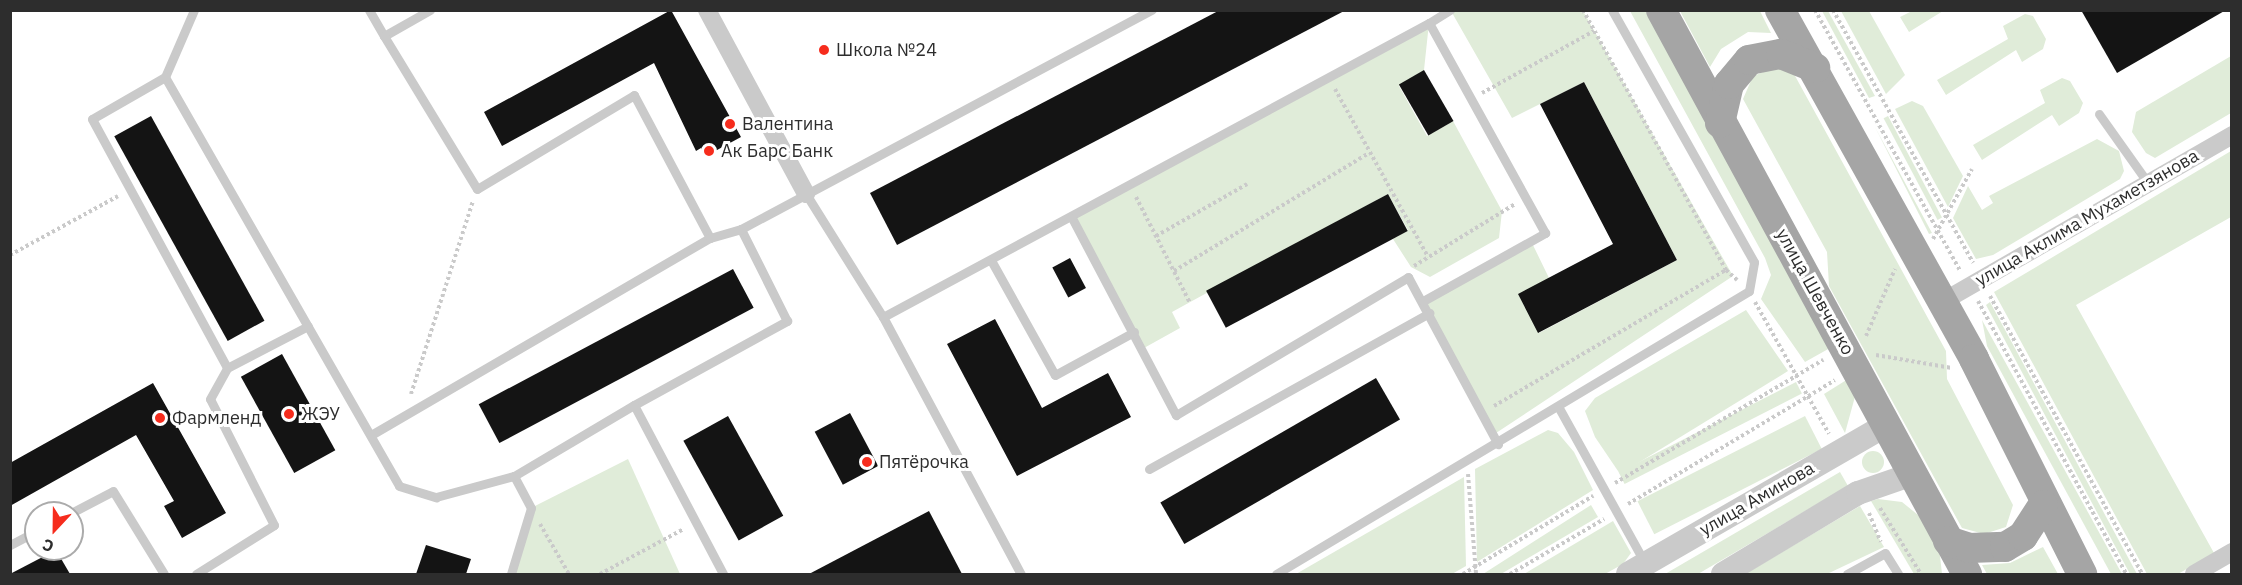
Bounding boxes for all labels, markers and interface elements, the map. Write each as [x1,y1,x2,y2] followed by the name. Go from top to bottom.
[836,39,937,61] place label: Школа №24
[817,43,831,57] marker: Школа №24
[742,113,833,135] place label: Валентина
[723,117,737,131] marker: Валентина
[721,140,833,162] place label: Ак Барс Банк
[702,144,716,158] marker: Ак Барс Банк
[1971,145,2203,291] street label: улица Аклима Мухаметзянова
[1771,225,1859,359] street label: улица Шевченко
[301,403,340,425] place label: ЖЭУ
[172,407,261,429] place label: Фармленд
[282,407,296,421] marker: ЖЭУ
[153,411,167,425] marker: Фармленд
[879,451,969,473] place label: Пятёрочка
[860,455,874,469] marker: Пятёрочка
[1696,457,1818,541] street label: улица Аминова
[24,501,84,561] north arrow
[39,535,57,557] text: С

